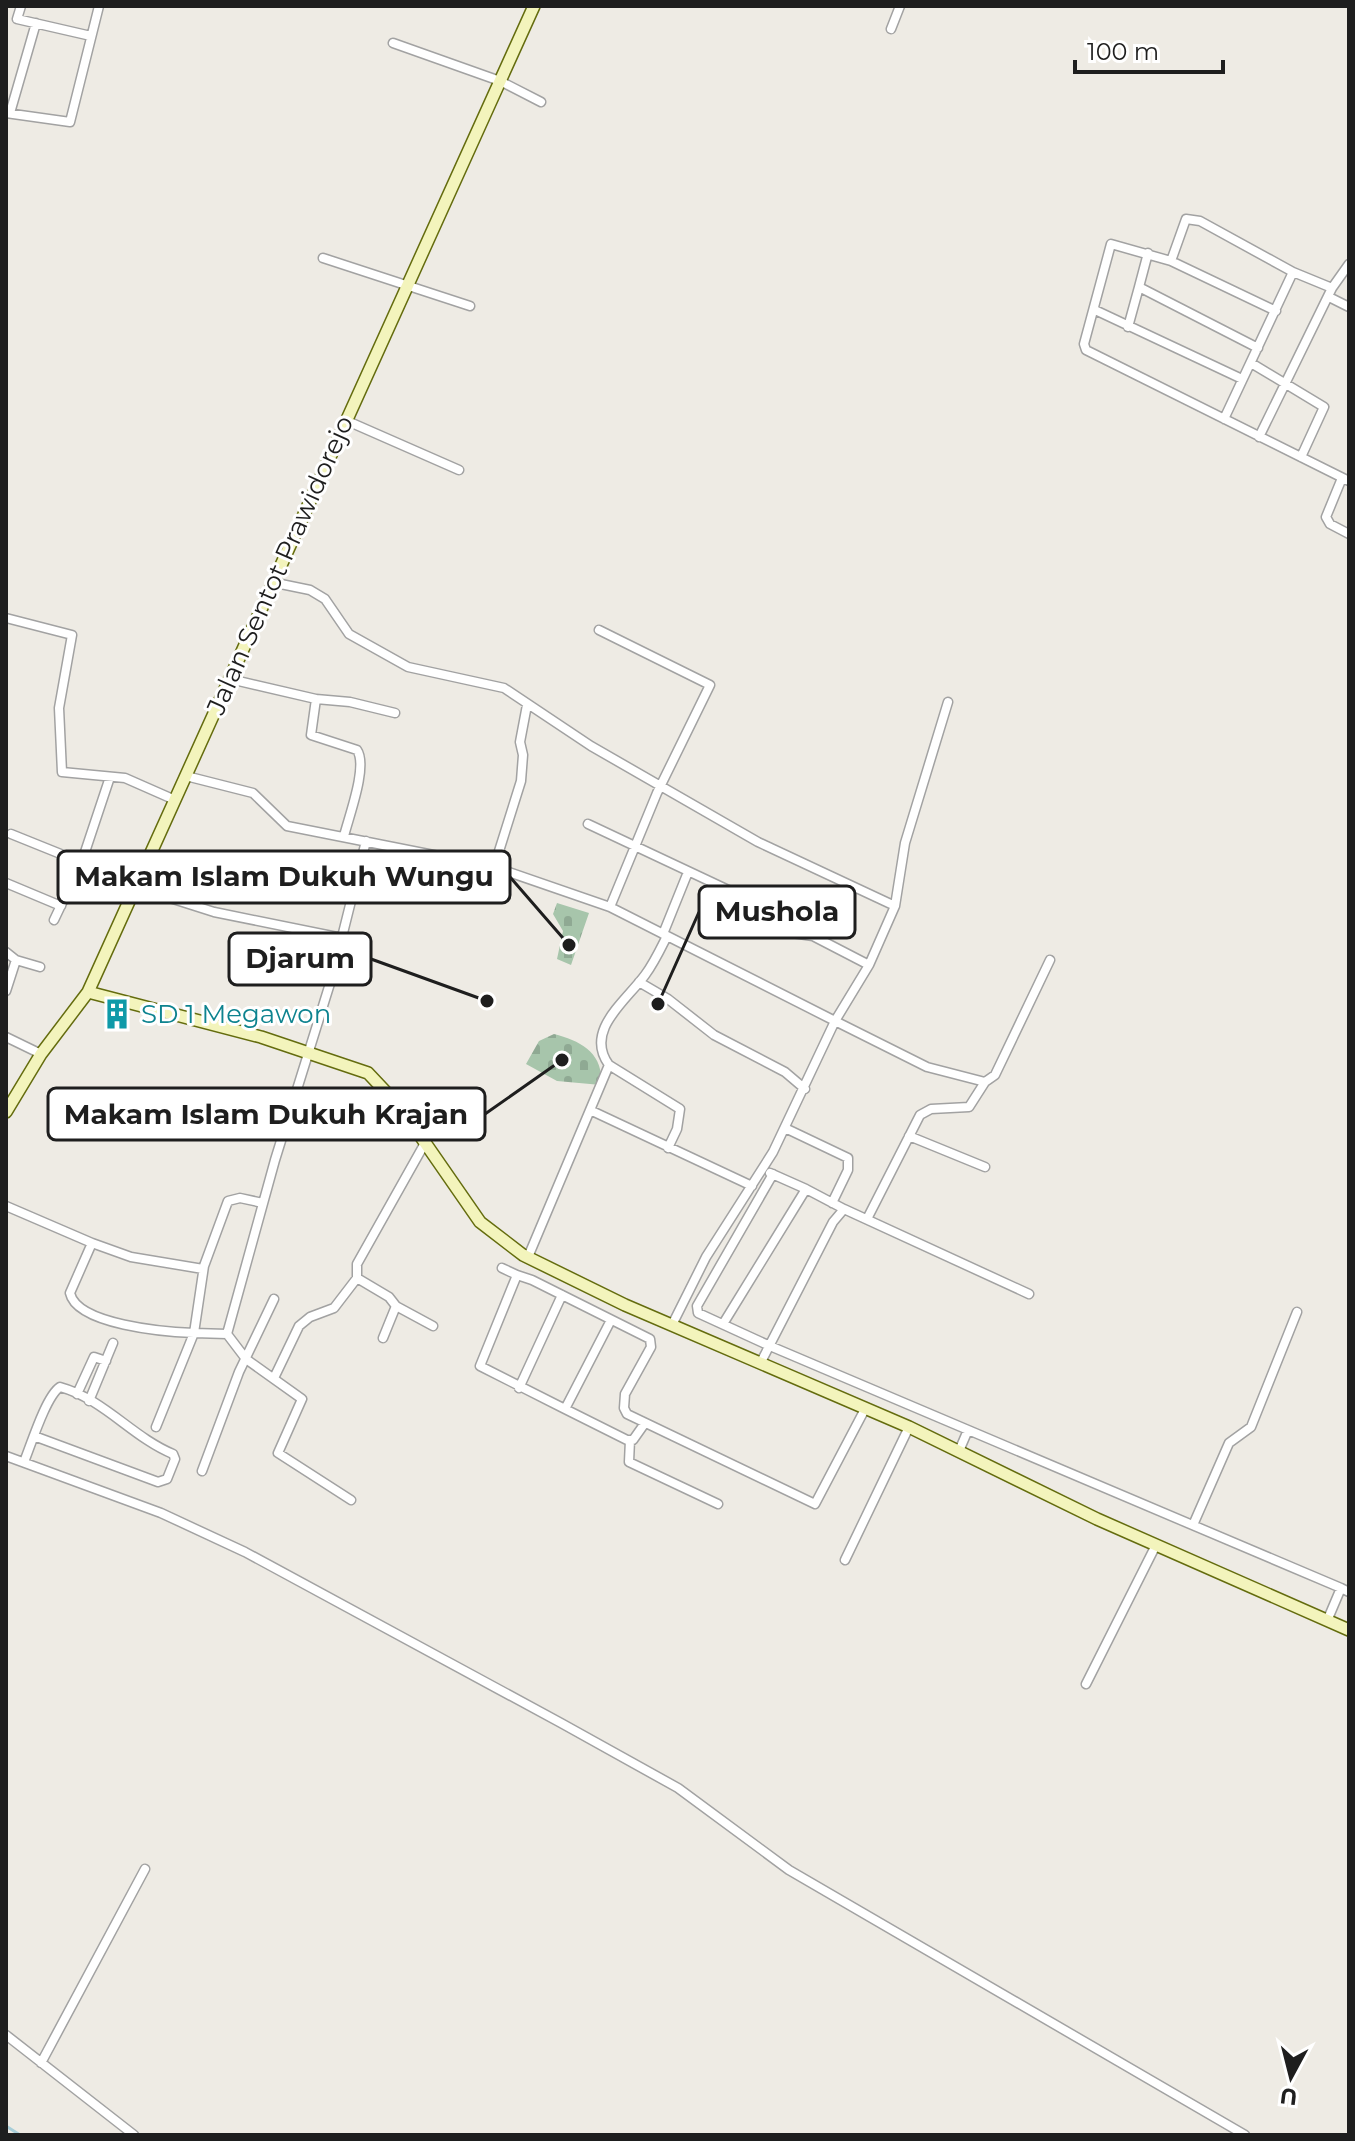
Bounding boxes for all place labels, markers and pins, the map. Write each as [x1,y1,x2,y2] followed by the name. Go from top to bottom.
[58,851,510,903] callout: Makam Islam Dukuh Wungu
[699,886,855,938] callout: Mushola
[229,933,371,985] callout: Djarum
[100,997,134,1031] building icon: SD 1 Megawon
[141,998,331,1030] place label: SD 1 Megawon
[48,1088,485,1140] callout: Makam Islam Dukuh Krajan

